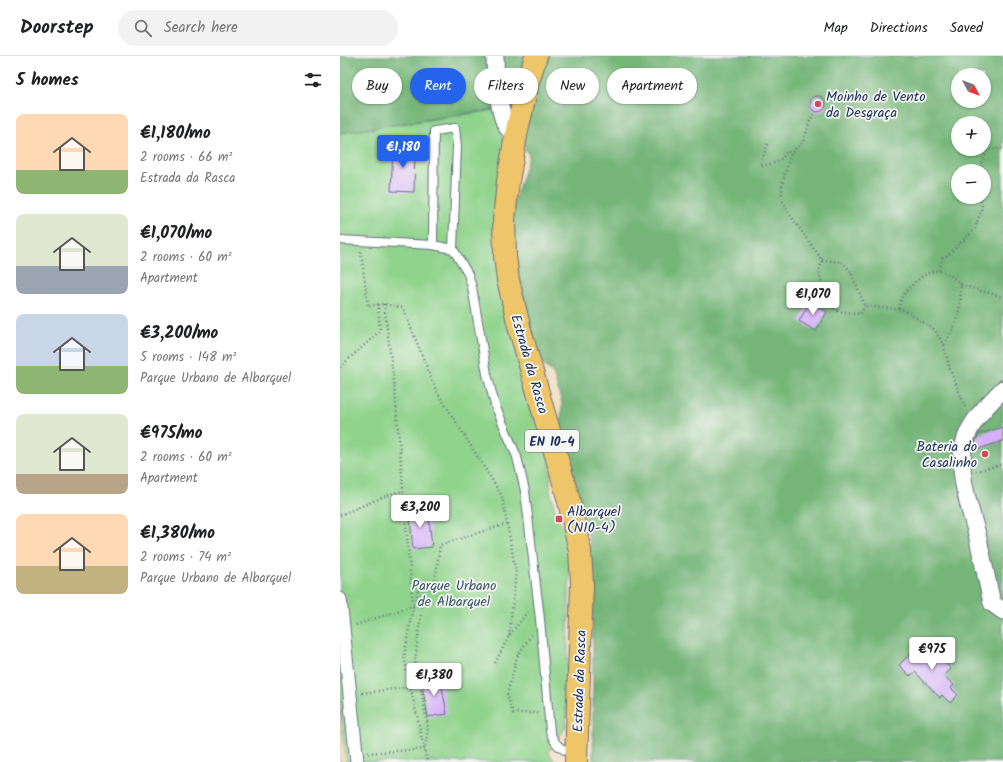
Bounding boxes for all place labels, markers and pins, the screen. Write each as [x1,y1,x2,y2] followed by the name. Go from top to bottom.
[826,86,926,124] place label: Moinho de Vento da Desgraça
[813,99,823,109] marker: Moinho de Vento da Desgraça
[370,135,436,169] pin: €1,180
[780,282,846,316] pin: €1,070
[916,436,977,474] place label: Bateria do Casalinho
[980,449,990,459] marker: Bateria do Casalinho
[387,495,453,529] pin: €3,200
[567,501,621,539] place label: Albarquel (N10-4)
[554,514,564,524] marker: Albarquel (N10-4)
[908,637,956,671] pin: €975
[401,663,467,697] pin: €1,380

